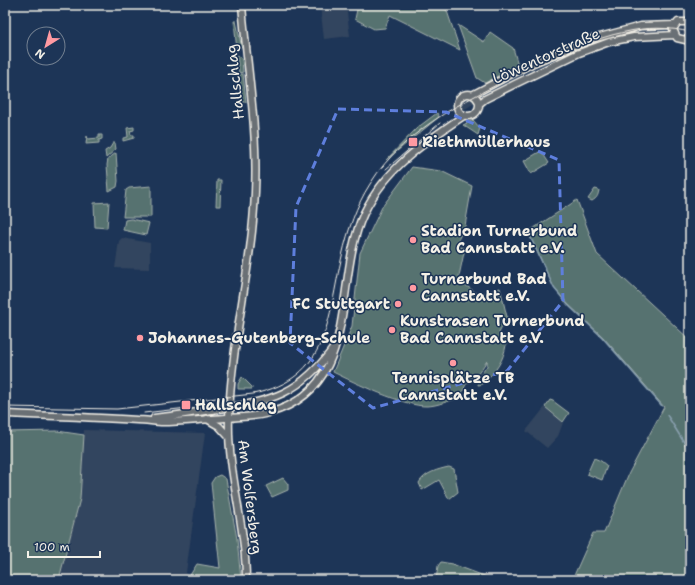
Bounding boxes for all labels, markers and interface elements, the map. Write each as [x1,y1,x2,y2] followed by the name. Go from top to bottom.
[489,23,603,89] street label: Löwentorstraße
[26,26,66,66] north arrow
[221,43,249,121] street label: Hallschlag
[32,45,48,62] text: N
[422,132,551,152] place label: Riethmüllerhaus
[407,136,419,148] marker: Riethmüllerhaus
[421,221,577,258] place label: Stadion Turnerbund Bad Cannstatt e.V.
[408,235,418,245] marker: Stadion Turnerbund Bad Cannstatt e.V.
[421,269,547,306] place label: Turnerbund Bad Cannstatt e.V.
[408,283,418,293] marker: Turnerbund Bad Cannstatt e.V.
[292,294,390,314] place label: FC Stuttgart
[393,299,403,309] marker: FC Stuttgart
[400,311,585,348] place label: Kunstrasen Turnerbund Bad Cannstatt e.V.
[387,325,397,335] marker: Kunstrasen Turnerbund Bad Cannstatt e.V.
[148,328,370,348] place label: Johannes-Gutenberg-Schule
[135,333,145,343] marker: Johannes-Gutenberg-Schule
[448,358,458,368] marker: Tennisplätze TB Cannstatt e.V.
[392,368,514,405] place label: Tennisplätze TB Cannstatt e.V.
[195,395,277,415] place label: Hallschlag
[180,399,192,411] marker: Hallschlag
[233,439,267,555] street label: Am Wolfersberg
[28,533,100,559] scale bar
[34,539,70,555] text: 100 m

